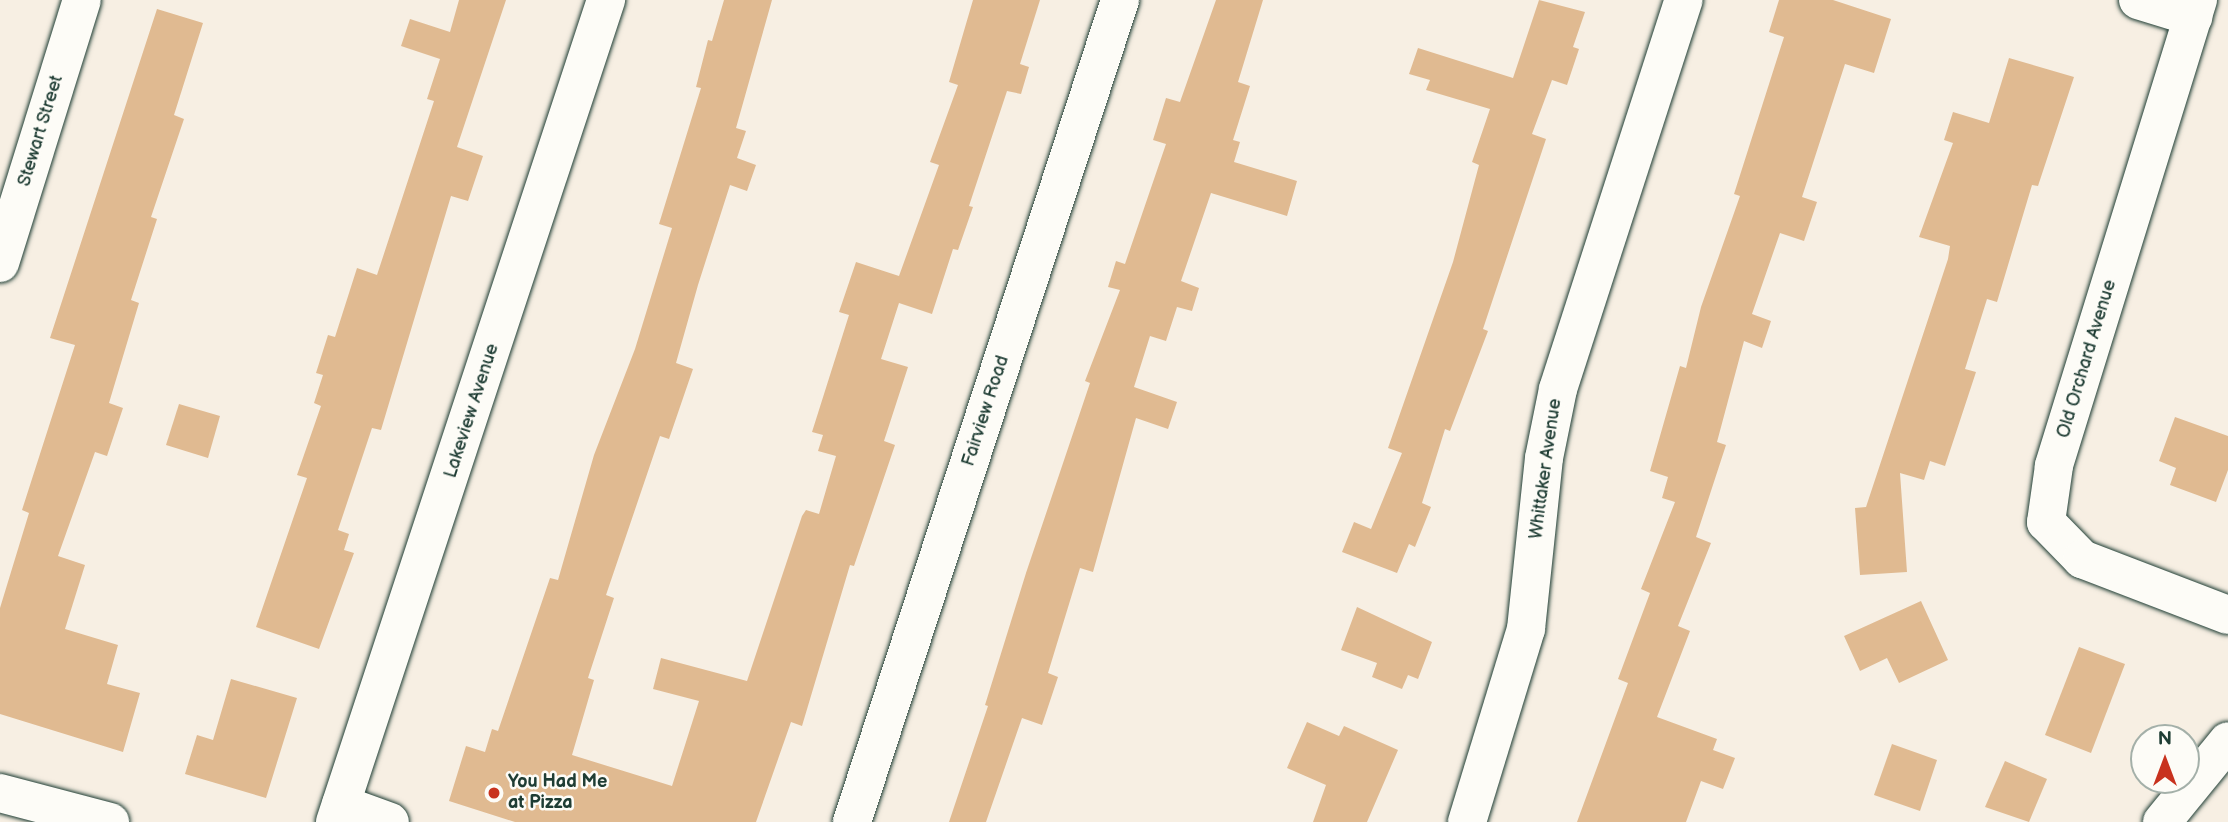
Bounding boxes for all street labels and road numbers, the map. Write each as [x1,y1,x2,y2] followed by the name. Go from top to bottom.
[14,73,68,189] street label: Stewart Street
[2053,277,2121,441] street label: Old Orchard Avenue
[440,341,504,481] street label: Lakeview Avenue
[958,353,1014,469] street label: Fairview Road
[1525,397,1567,541] street label: Whittaker Avenue

